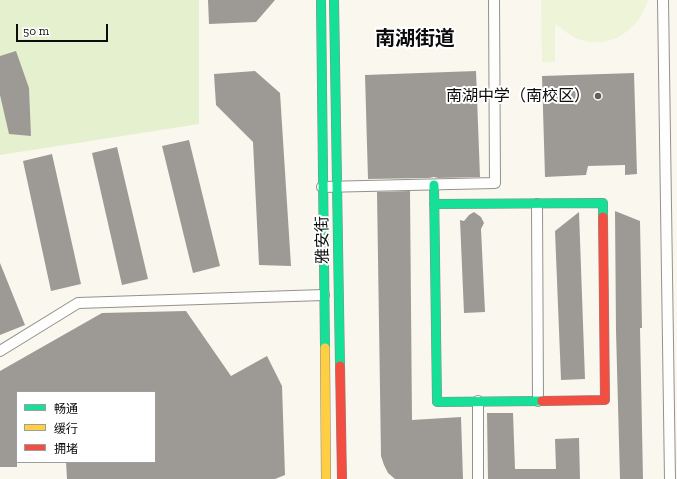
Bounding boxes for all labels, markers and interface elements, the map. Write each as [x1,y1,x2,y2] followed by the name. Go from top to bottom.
[18,16,110,42] scale bar
[23,24,49,38] text: 50 m
[375,27,455,51] district label: 南湖街道
[446,86,590,106] place label: 南湖中学（南校区）
[593,91,603,101] marker: 南湖中学（南校区）
[313,216,333,264] street label: 雅安街
[16,391,156,463] legend
[54,402,78,416] text: 畅通
[54,422,78,436] text: 缓行
[54,442,78,456] text: 拥堵

